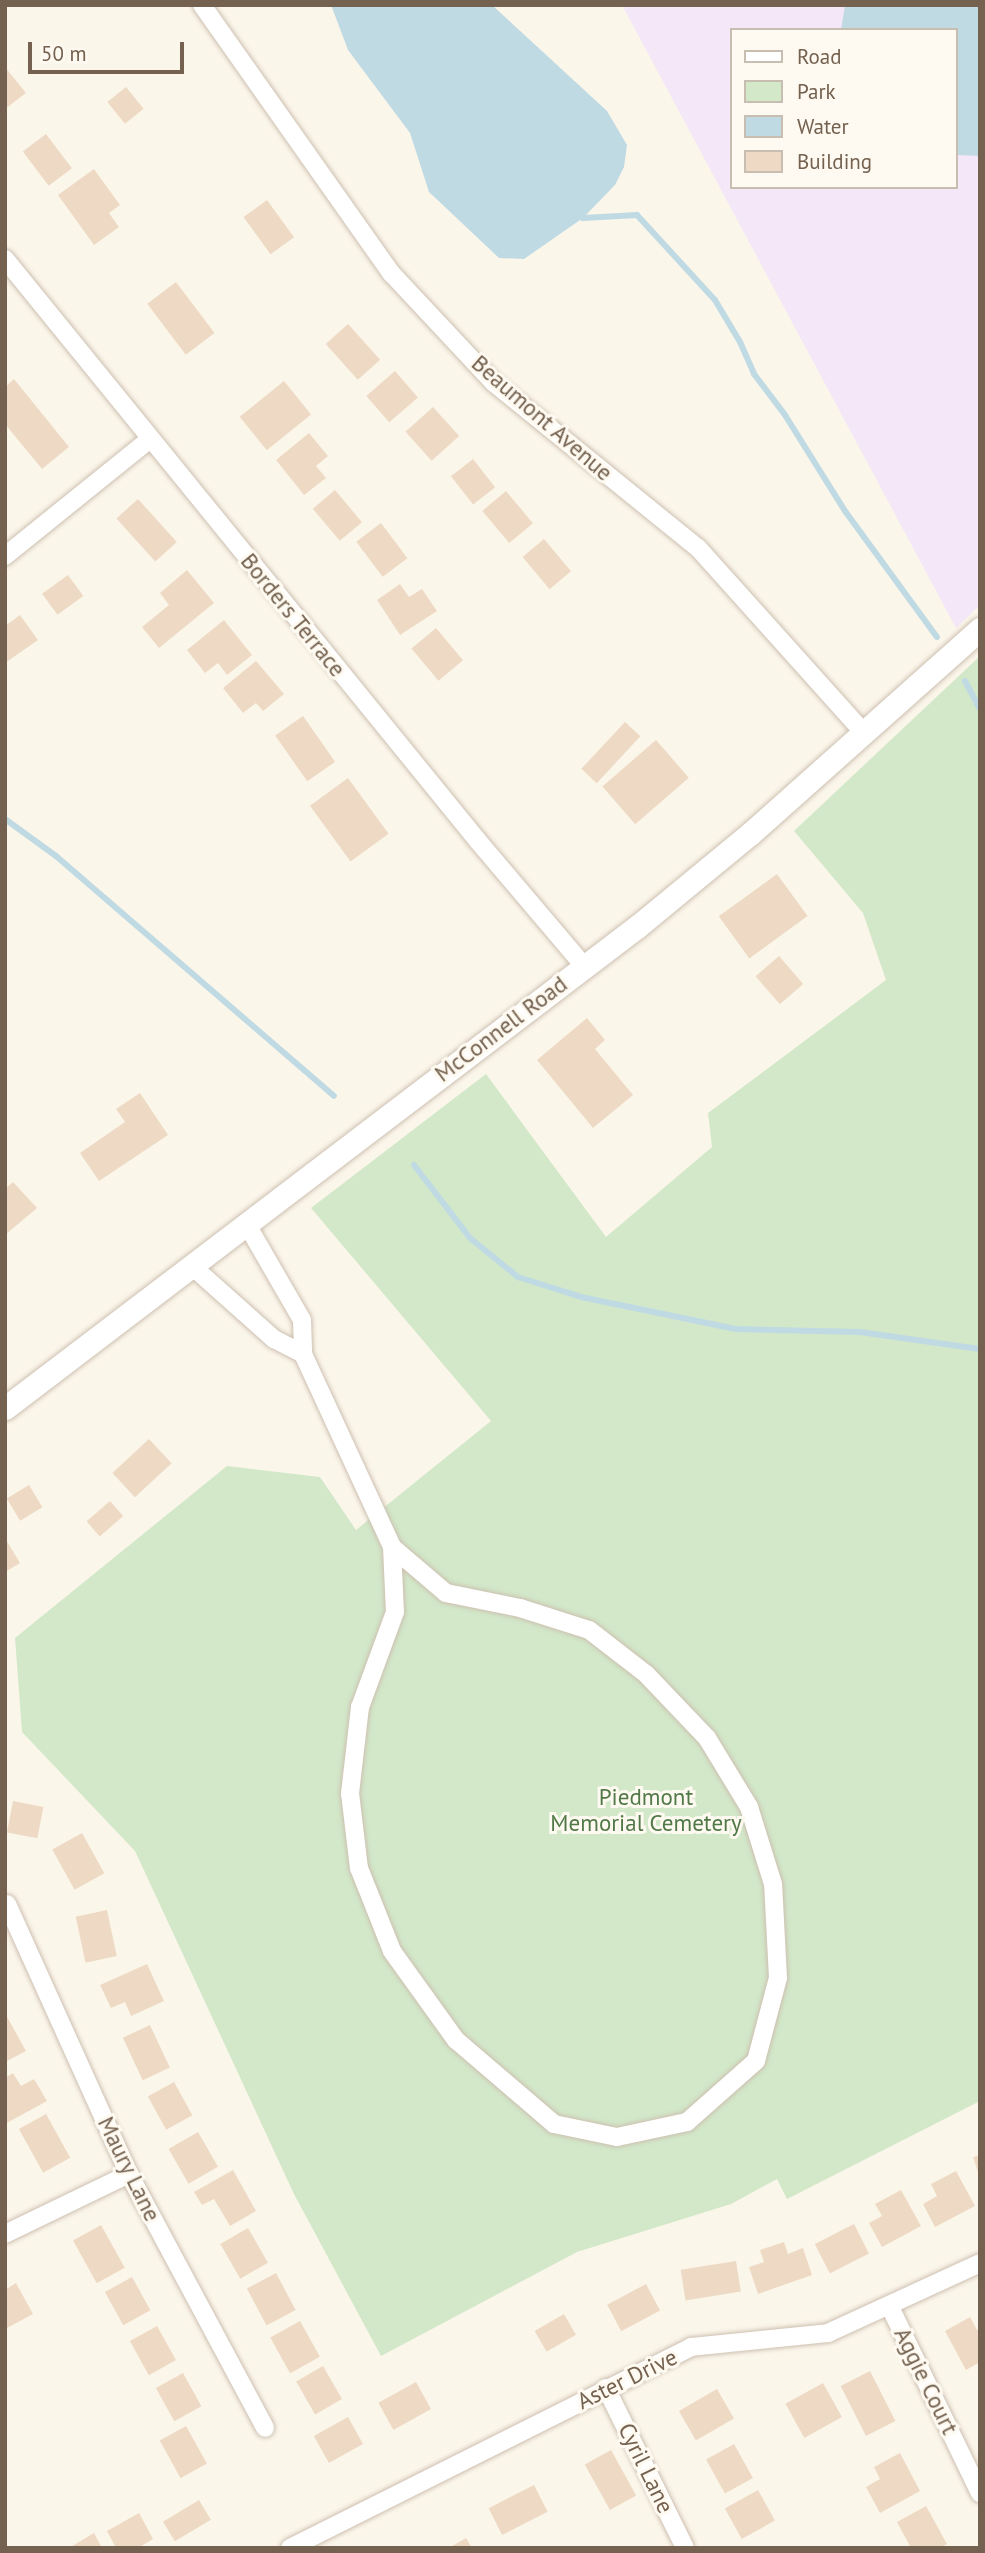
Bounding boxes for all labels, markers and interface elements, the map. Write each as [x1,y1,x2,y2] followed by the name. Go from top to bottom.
[32,28,187,72] scale bar
[730,28,957,189] legend
[41,40,87,67] text: 50 m
[797,43,841,70] text: Road
[797,78,836,105] text: Park
[797,113,849,140] text: Water
[797,148,872,175] text: Building
[466,349,618,487] street label: Beaumont Avenue
[235,547,351,683] street label: Borders Terrace
[429,970,573,1088] street label: McConnell Road
[550,1783,742,1837] park label: Piedmont Memorial Cemetery
[92,2112,166,2226] street label: Maury Lane
[888,2323,964,2439] street label: Aggie Court
[572,2343,682,2415] street label: Aster Drive
[612,2418,680,2518] street label: Cyril Lane

